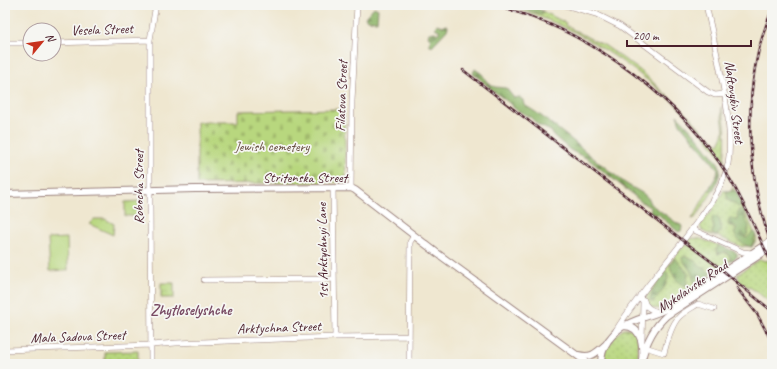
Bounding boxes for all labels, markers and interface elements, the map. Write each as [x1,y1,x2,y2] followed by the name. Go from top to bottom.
[71,20,135,39] street label: Vesela Street
[22,22,62,62] north arrow
[627,22,751,48] scale bar
[633,28,660,44] text: 200 m
[43,31,60,45] text: N
[332,58,351,132] street label: Filatova Street
[721,60,748,146] street label: Naftovykiv Street
[234,138,311,155] park label: Jewish cemetery
[130,148,147,224] street label: Robocha Street
[263,169,350,186] street label: Stritenska Street
[313,201,332,299] street label: 1st Arktychnyi Lane
[654,255,733,316] street label: Mykolaivske Road
[151,301,233,320] district label: Zhytloselyshche
[237,317,323,337] street label: Arktychna Street
[30,326,128,347] street label: Mala Sadova Street

